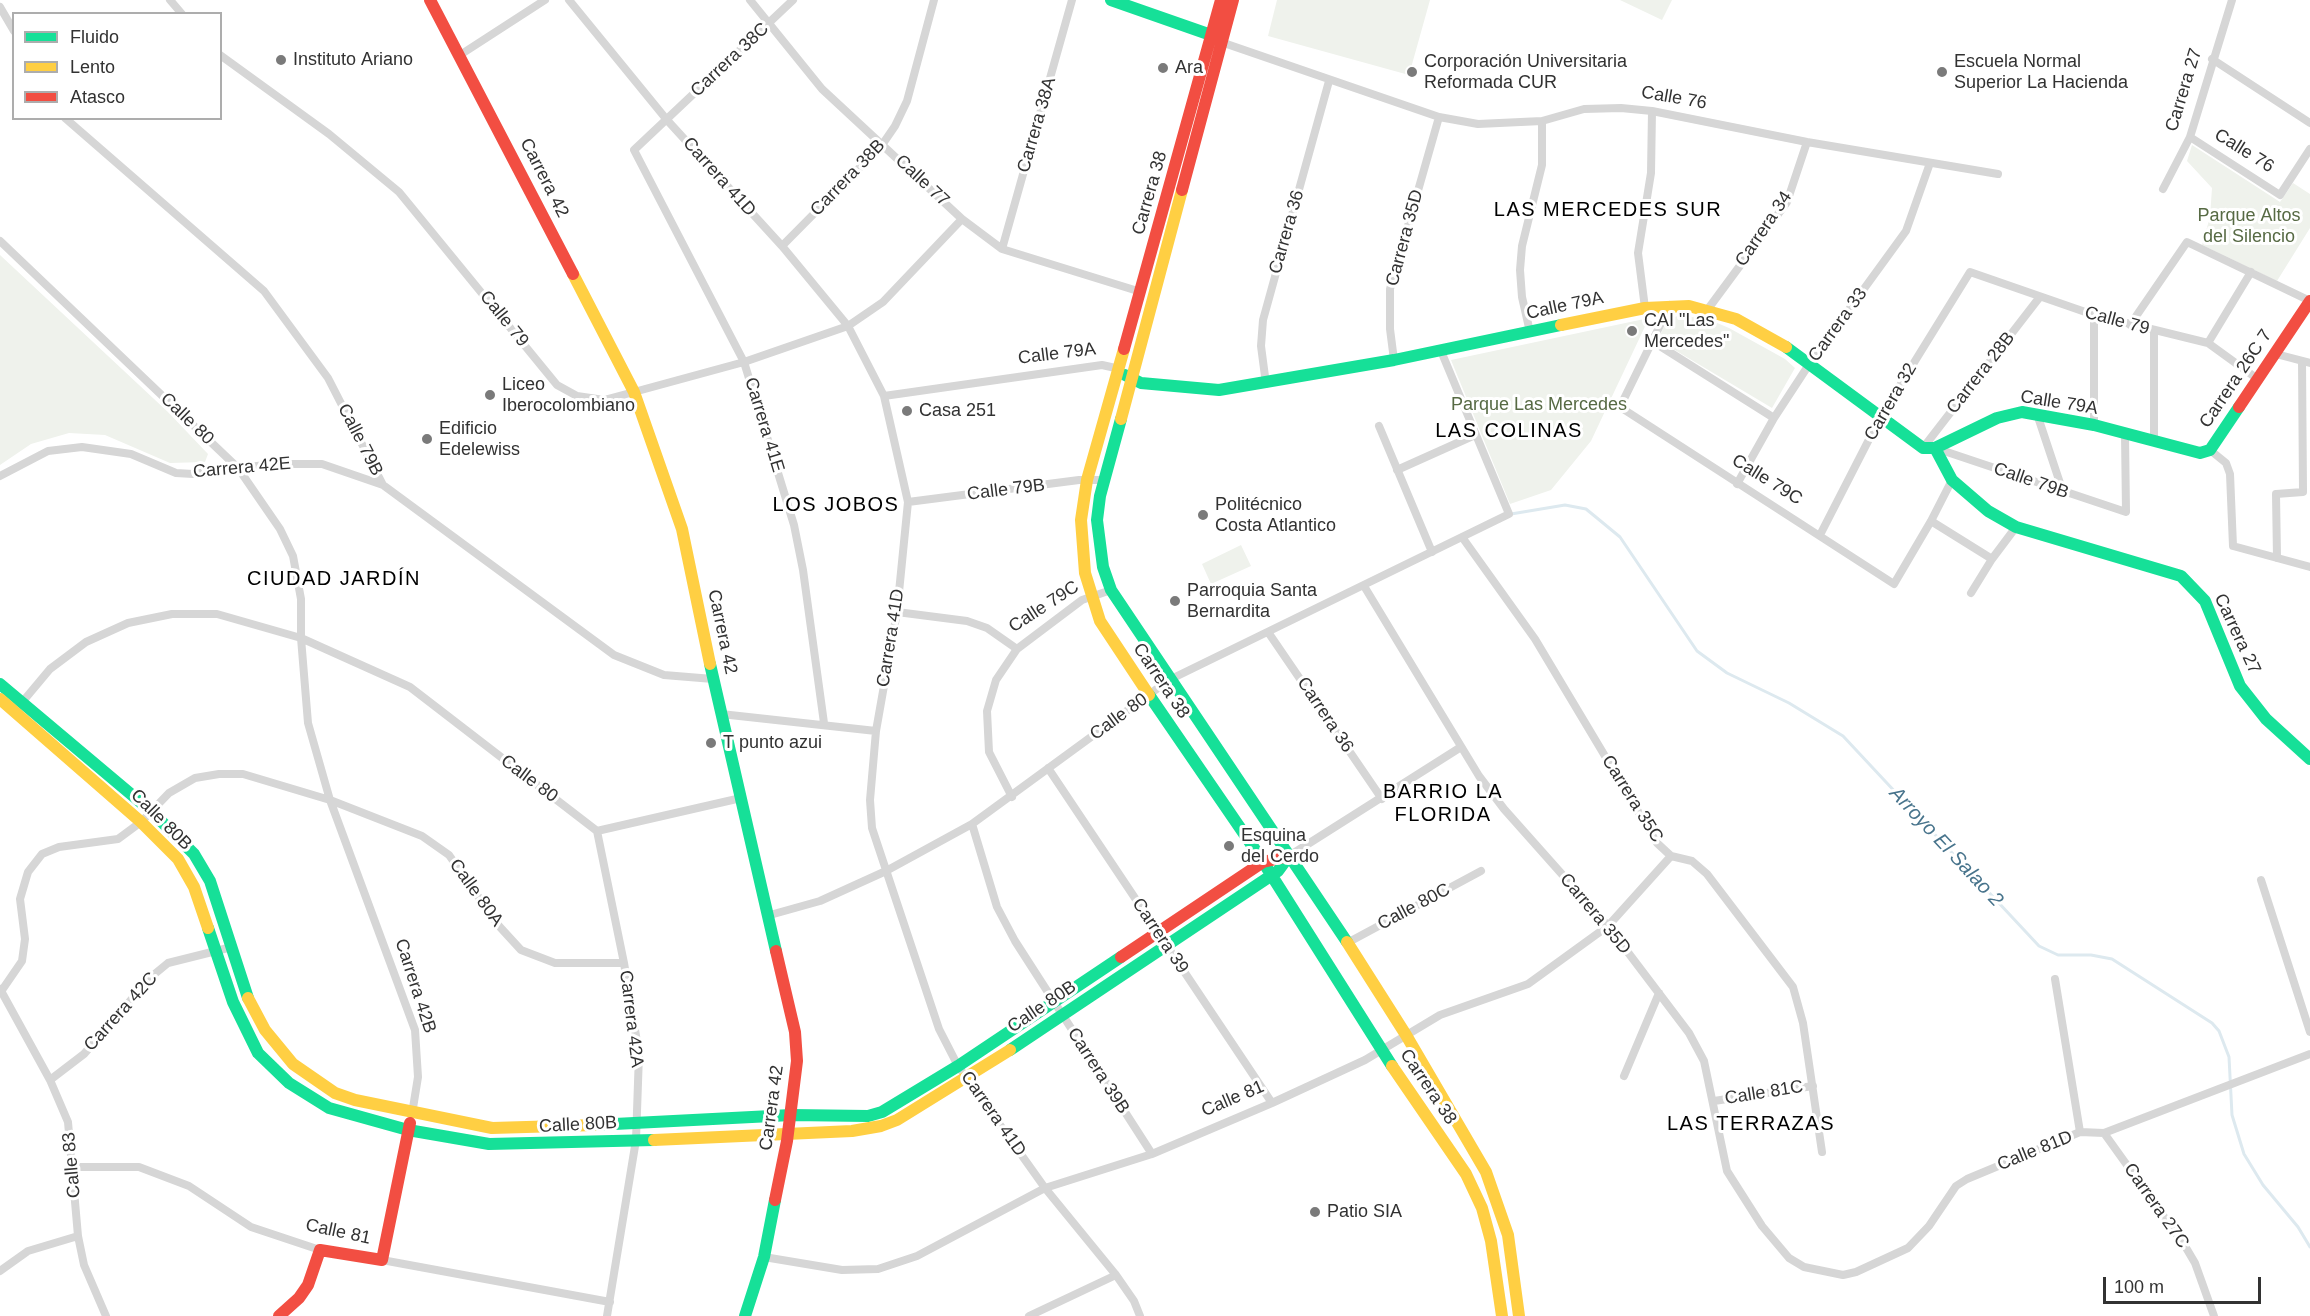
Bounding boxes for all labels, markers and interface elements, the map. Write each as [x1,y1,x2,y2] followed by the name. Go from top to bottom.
[12,12,222,120] legend
[686,18,774,102] street label: Carrera 38C
[70,27,119,47] text: Fluido
[2161,46,2207,134] street label: Carrera 27
[293,49,413,71] place label: Instituto Ariano
[1424,51,1627,94] place label: Corporación Universitaria Reformada CUR
[1954,51,2128,94] place label: Escuela Normal Superior La Hacienda
[274,53,288,67] marker: Instituto Ariano
[70,57,115,77] text: Lento
[1175,57,1203,79] place label: Ara
[1156,61,1170,75] marker: Ara
[1405,65,1419,79] marker: Corporación Universitaria Reformada CUR
[1935,65,1949,79] marker: Escuela Normal Superior La Hacienda
[1013,75,1061,175] street label: Carrera 38A
[1640,82,1708,114] street label: Calle 76
[70,87,125,107] text: Atasco
[2210,124,2278,178] street label: Calle 76
[678,133,760,221] street label: Carrera 41D
[515,135,573,221] street label: Carrera 42
[806,135,890,221] street label: Carrera 38B
[1128,149,1172,237] street label: Carrera 38
[890,151,954,211] street label: Calle 77
[1382,187,1428,289] street label: Carrera 35D
[1731,187,1797,271] street label: Carrera 34
[1265,188,1309,276] street label: Carrera 36
[1494,198,1722,222] district label: LAS MERCEDES SUR
[2197,205,2301,248] park label: Parque Altos del Silencio
[1804,284,1872,366] street label: Carrera 33
[475,287,533,351] street label: Calle 79
[1525,287,1605,325] street label: Calle 79A
[2082,302,2152,340] street label: Calle 79
[1644,310,1729,352] place label: CAI "Las Mercedes"
[1625,324,1639,338] marker: CAI "Las Mercedes"
[2195,326,2277,432] street label: Carrera 26C 7
[1942,328,2020,418] street label: Carrera 28B
[1017,339,1097,369] street label: Calle 79A
[1860,359,1922,445] street label: Carrera 32
[502,374,635,416] place label: Liceo Iberocolombiano
[739,375,789,475] street label: Carrera 41E
[2019,386,2099,420] street label: Calle 79A
[156,388,218,450] street label: Calle 80
[483,388,497,402] marker: Liceo Iberocolombiano
[1451,394,1627,416] park label: Parque Las Mercedes
[333,400,387,480] street label: Calle 79B
[919,400,996,422] place label: Casa 251
[900,404,914,418] marker: Casa 251
[439,418,520,460] place label: Edificio Edelewiss
[1435,419,1583,443] district label: LAS COLINAS
[420,432,434,446] marker: Edificio Edelewiss
[1728,450,1806,510] street label: Calle 79C
[192,453,292,483] street label: Carrera 42E
[1991,458,2071,504] street label: Calle 79B
[966,475,1046,505] street label: Calle 79B
[773,493,899,517] district label: LOS JOBOS
[1215,494,1336,536] place label: Politécnico Costa Atlantico
[1196,508,1210,522] marker: Politécnico Costa Atlantico
[247,567,421,591] district label: CIUDAD JARDÍN
[1005,576,1083,638] street label: Calle 79C
[1187,580,1317,622] place label: Parroquia Santa Bernardita
[873,587,909,689] street label: Carrera 41D
[702,588,742,676] street label: Carrera 42
[2209,590,2265,678] street label: Carrera 27
[1168,594,1182,608] marker: Parroquia Santa Bernardita
[1128,639,1194,723] street label: Carrera 38
[1292,673,1358,757] street label: Carrera 36
[1086,689,1152,745] street label: Calle 80
[723,732,822,754] place label: T punto azui
[704,736,718,750] marker: T punto azui
[496,751,562,807] street label: Calle 80
[1597,751,1667,847] street label: Carrera 35C
[1383,780,1503,827] district label: BARRIO LA FLORIDA
[1884,782,2008,912] water label: Arroyo El Salao 2
[126,785,196,855] street label: Calle 80B
[1241,825,1319,868] place label: Esquina del Cerdo
[1222,839,1236,853] marker: Esquina del Cerdo
[444,855,508,931] street label: Calle 80A
[1555,869,1635,959] street label: Carrera 35D
[1374,879,1454,935] street label: Calle 80C
[1127,894,1193,978] street label: Carrera 39
[390,936,440,1036] street label: Carrera 42B
[80,968,162,1056] street label: Carrera 42C
[614,969,648,1069] street label: Carrera 42A
[1004,976,1080,1038] street label: Calle 80B
[1062,1024,1134,1118] street label: Carrera 39B
[1395,1045,1461,1129] street label: Carrera 38
[755,1064,789,1152] street label: Carrera 42
[956,1067,1030,1161] street label: Carrera 41D
[1198,1076,1268,1122] street label: Calle 81
[1723,1076,1805,1110] street label: Calle 81C
[538,1112,618,1138] street label: Calle 80B
[1667,1112,1835,1136] district label: LAS TERRAZAS
[1994,1126,2076,1176] street label: Calle 81D
[58,1131,86,1199] street label: Calle 83
[2119,1159,2193,1253] street label: Carrera 27C
[1327,1201,1402,1223] place label: Patio SIA
[1308,1205,1322,1219] marker: Patio SIA
[303,1215,373,1249] street label: Calle 81
[2106,1265,2264,1303] scale bar
[2114,1277,2164,1297] text: 100 m

